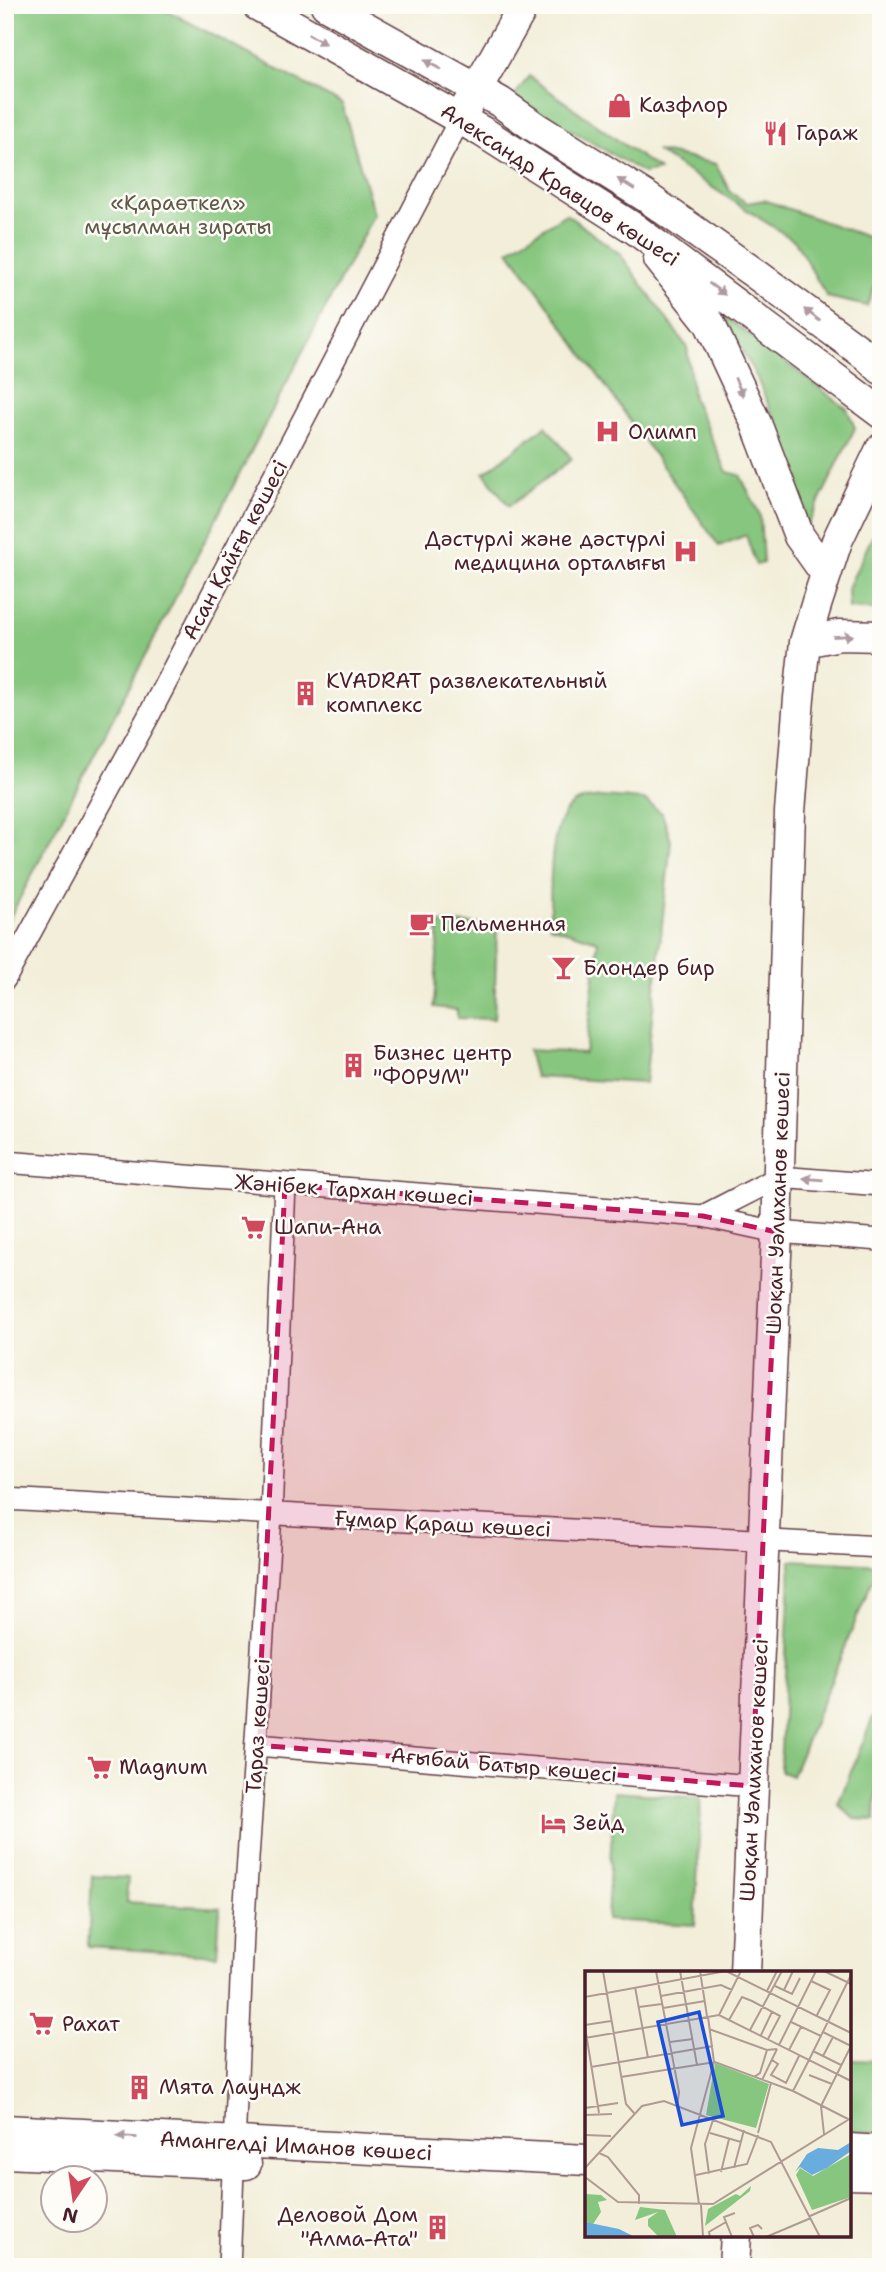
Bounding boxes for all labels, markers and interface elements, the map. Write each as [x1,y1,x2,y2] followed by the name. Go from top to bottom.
[307,33,326,45] one-way arrow
[423,59,442,71] one-way arrow
[605,91,633,119] shop icon: Казфлор
[639,91,728,119] place label: Казфлор
[435,97,685,273] street label: Александр Кравцов көшесі
[762,119,790,147] restaurant icon: Гараж
[796,119,858,147] place label: Гараж
[617,178,636,191] one-way arrow
[84,189,272,241] park label: «Қараөткел» мұсылман зираты
[708,282,726,296] one-way arrow
[803,309,821,323] one-way arrow
[734,377,745,397] one-way arrow
[594,418,622,446] hospital icon: Олимп
[628,418,697,446] place label: Олимп
[176,455,294,645] street label: Асан Қайғы көшесі
[425,525,666,577] place label: Дәстүрлі және дәстүрлі медицина орталығы
[672,537,700,565] hospital icon: Дәстүрлі және дәстүрлі медицина орталығы
[832,630,854,641] one-way arrow
[326,667,607,719] place label: KVADRAT развлекательный комплекс
[292,679,320,707] building icon: KVADRAT развлекательный комплекс
[407,910,435,938] cafe icon: Пельменная
[441,910,566,938] place label: Пельменная
[549,954,577,982] bar icon: Блондер бир
[583,954,715,982] place label: Блондер бир
[373,1039,512,1091] place label: Бизнес центр "ФОРУМ"
[339,1051,367,1079] building icon: Бизнес центр "ФОРУМ"
[759,1071,797,1335] street label: Шоқан Уәлиханов көшесі
[234,1168,474,1212] street label: Жәнібек Тархан көшесі
[802,1173,824,1184] one-way arrow
[240,1213,268,1241] supermarket icon: Шапи-Ана
[274,1213,381,1241] place label: Шапи-Ана
[334,1504,552,1544] street label: Ғұмар Қараш көшесі
[733,1638,775,1902] street label: Шоқан Уәлиханов көшесі
[239,1657,277,1795] street label: Тараз көшесі
[390,1741,618,1789] street label: Ағыбай Батыр көшесі
[85,1753,113,1781] supermarket icon: Magnum
[119,1753,208,1781] place label: Magnum
[539,1809,567,1837] hotel icon: Зейд
[573,1809,624,1837] place label: Зейд
[585,1971,851,2237] inset map
[28,2010,56,2038] supermarket icon: Рахат
[62,2010,120,2038] place label: Рахат
[125,2073,153,2101] building icon: Мята Лаундж
[159,2073,301,2101] place label: Мята Лаундж
[159,2125,433,2167] street label: Амангелді Иманов көшесі
[116,2131,138,2142] one-way arrow
[38,2164,108,2234] north arrow
[60,2201,80,2229] text: N
[277,2201,418,2253] place label: Деловой Дом "Алма-Ата"
[424,2213,452,2241] building icon: Деловой Дом "Алма-Ата"

